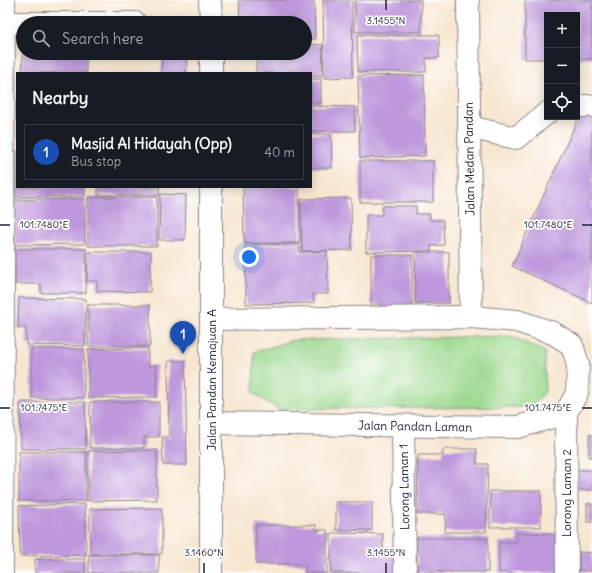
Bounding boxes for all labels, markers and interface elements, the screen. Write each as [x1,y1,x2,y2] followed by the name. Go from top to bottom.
[544,12,580,120] map controls
[544,12,580,48] button: +
[367,14,405,27] text: 3.1455°N
[16,16,312,60] search box
[30,27,52,49] icon: search
[62,29,143,48] text: Search here
[544,48,580,84] button: −
[544,84,580,120] button: locate
[32,87,88,109] text: Nearby
[461,102,477,216] street label: Jalan Medan Pandan
[71,134,232,153] text: Masjid Al Hidayah (Opp)
[43,144,49,161] text: 1
[264,144,295,161] text: 40 m
[71,153,121,170] text: Bus stop
[20,218,68,231] text: 101.7480°E
[524,218,572,231] text: 101.7480°E
[239,247,259,267] your location
[204,309,219,451] street label: Jalan Pandan Kemajuan A
[170,321,196,354] pin: 1
[21,401,68,414] text: 101.7475°E
[525,401,572,414] text: 101.7475°E
[358,418,472,434] street label: Jalan Pandan Laman
[396,444,412,530] street label: Lorong Laman 1
[559,448,574,537] street label: Lorong Laman 2
[184,546,224,559] text: 3.1460°N
[367,546,405,559] text: 3.1455°N

